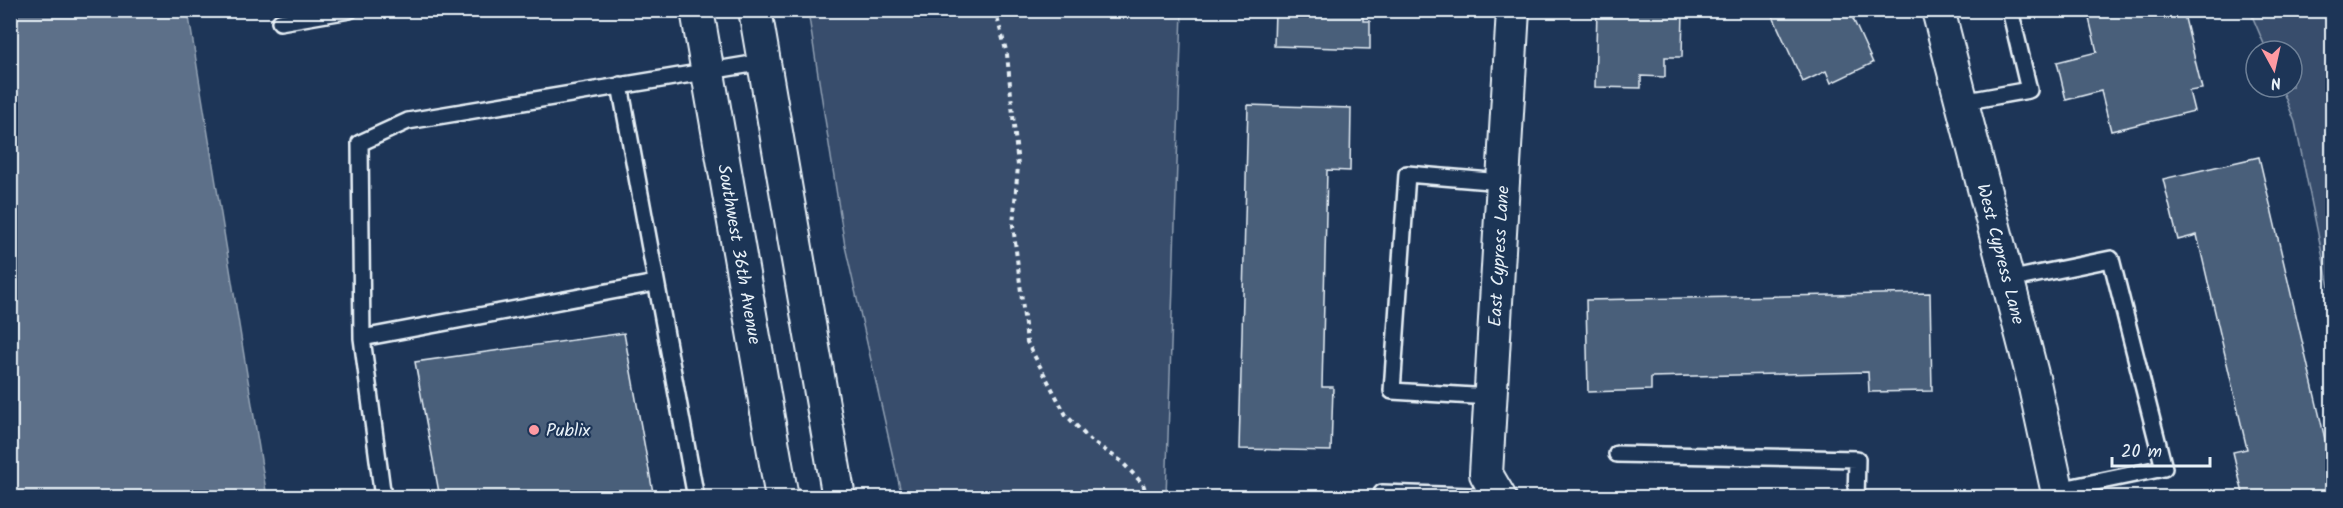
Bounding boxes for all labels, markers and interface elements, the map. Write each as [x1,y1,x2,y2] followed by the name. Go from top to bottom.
[2244,39,2304,99] north arrow
[2269,69,2283,95] text: N
[708,162,768,347] street label: Southwest 36th Avenue
[1967,181,2032,328] street label: West Cypress Lane
[1482,185,1519,328] street label: East Cypress Lane
[546,417,591,446] place label: Publix
[527,423,541,437] marker: Publix
[2112,430,2210,468] scale bar
[2121,438,2162,467] text: 20 m

